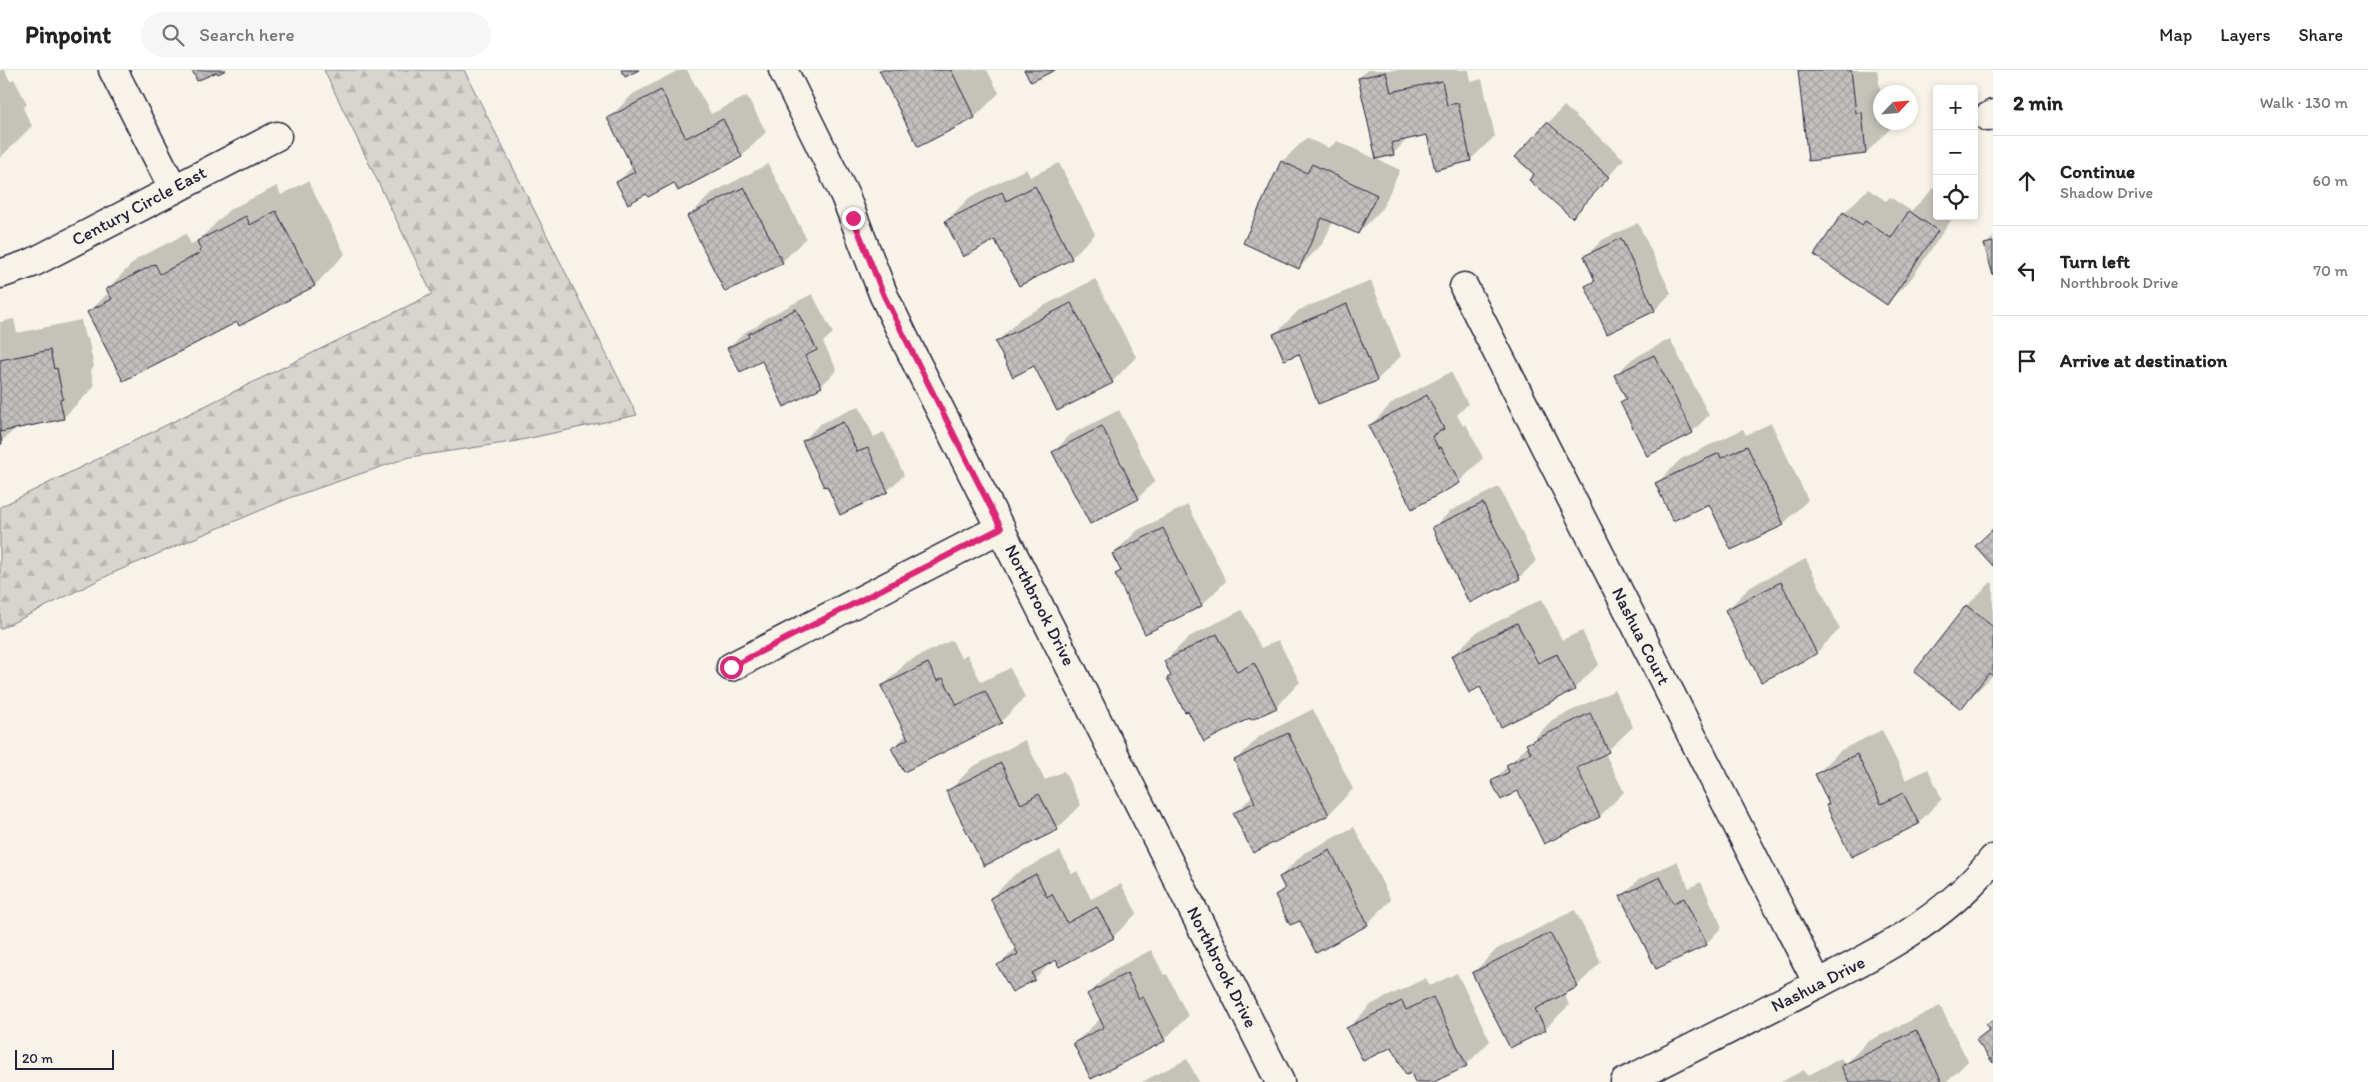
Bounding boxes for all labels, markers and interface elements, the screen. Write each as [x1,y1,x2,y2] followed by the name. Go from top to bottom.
[141,12,491,57] search box
[25,20,111,49] text: Pinpoint
[159,21,187,49] icon: search
[199,23,294,46] text: Search here
[2159,24,2192,46] text: Map
[2220,24,2270,46] text: Layers
[2298,24,2343,46] text: Share
[1873,85,1918,130] north arrow
[1933,85,1978,220] map controls
[1933,85,1978,130] button: +
[2013,90,2063,115] text: 2 min
[2260,93,2348,112] text: Walk · 130 m
[1933,130,1978,175] button: −
[2060,160,2135,183] text: Continue
[68,161,210,251] street label: Century Circle East
[2013,167,2041,195] icon: ahead
[2313,171,2348,190] text: 60 m
[1933,175,1978,220] button: locate
[2060,183,2153,202] text: Shadow Drive
[842,207,865,230] route end
[2060,250,2130,273] text: Turn left
[2013,257,2041,285] icon: left
[2313,261,2348,280] text: 70 m
[2060,273,2178,292] text: Northbrook Drive
[2013,347,2041,375] icon: arrive
[2060,349,2227,372] text: Arrive at destination
[1000,541,1080,669] street label: Northbrook Drive
[1607,584,1675,689] street label: Nashua Court
[720,656,743,679] route start
[1182,903,1262,1031] street label: Northbrook Drive
[1767,951,1869,1017] street label: Nashua Drive
[15,1047,114,1070] scale bar
[22,1050,53,1067] text: 20 m

